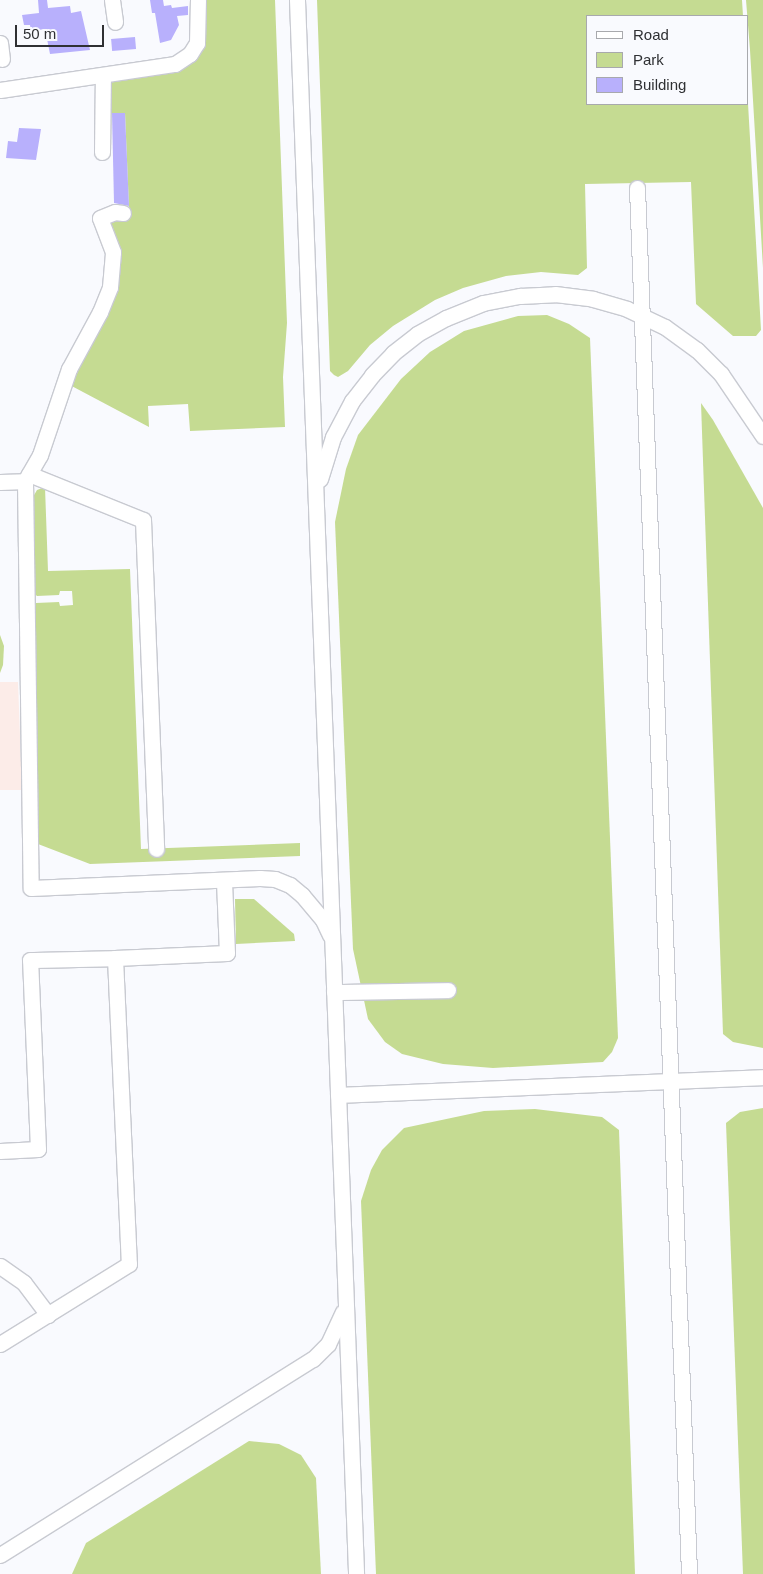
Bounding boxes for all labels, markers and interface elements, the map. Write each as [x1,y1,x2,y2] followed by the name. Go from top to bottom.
[18,15,106,47] scale bar
[586,15,748,105] legend
[23,25,56,42] text: 50 m
[633,26,669,43] text: Road
[633,51,664,68] text: Park
[633,76,686,93] text: Building

